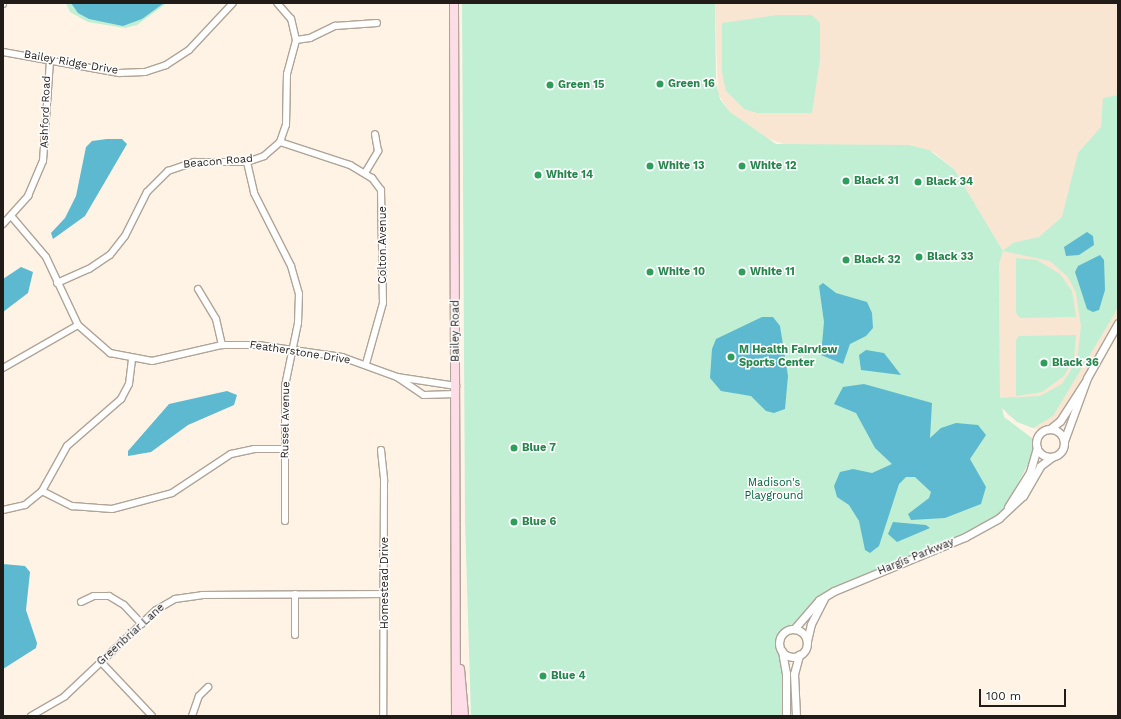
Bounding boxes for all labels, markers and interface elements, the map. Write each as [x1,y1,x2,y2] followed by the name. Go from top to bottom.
[23,48,119,78] street label: Bailey Ridge Drive
[38,76,54,148] street label: Ashford Road
[668,77,715,91] place label: Green 16
[558,78,604,92] place label: Green 15
[655,79,665,89] marker: Green 16
[545,80,555,90] marker: Green 15
[183,152,253,172] street label: Beacon Road
[658,159,705,173] place label: White 13
[750,159,797,173] place label: White 12
[645,161,655,171] marker: White 13
[737,161,747,171] marker: White 12
[546,168,593,182] place label: White 14
[533,170,543,180] marker: White 14
[854,174,899,188] place label: Black 31
[926,175,973,189] place label: Black 34
[841,176,851,186] marker: Black 31
[913,177,923,187] marker: Black 34
[376,206,390,284] street label: Colton Avenue
[927,250,974,264] place label: Black 33
[914,252,924,262] marker: Black 33
[854,253,901,267] place label: Black 32
[841,255,851,265] marker: Black 32
[658,265,705,279] place label: White 10
[750,265,795,279] place label: White 11
[645,267,655,277] marker: White 10
[737,267,747,277] marker: White 11
[449,300,463,362] street label: Bailey Road
[249,339,351,367] street label: Featherstone Drive
[739,344,837,370] place label: M Health Fairview Sports Center
[726,352,736,362] marker: M Health Fairview Sports Center
[1052,356,1099,370] place label: Black 36
[1039,358,1049,368] marker: Black 36
[279,381,293,459] street label: Russel Avenue
[522,441,556,455] place label: Blue 7
[509,443,519,453] marker: Blue 7
[745,477,803,503] park label: Madison's Playground
[522,515,556,529] place label: Blue 6
[509,517,519,527] marker: Blue 6
[876,536,956,578] street label: Hargis Parkway
[378,537,392,629] street label: Homestead Drive
[94,601,168,669] street label: Greenbriar Lane
[551,669,586,683] place label: Blue 4
[538,671,548,681] marker: Blue 4
[981,681,1068,707] scale bar
[986,689,1021,703] text: 100 m

